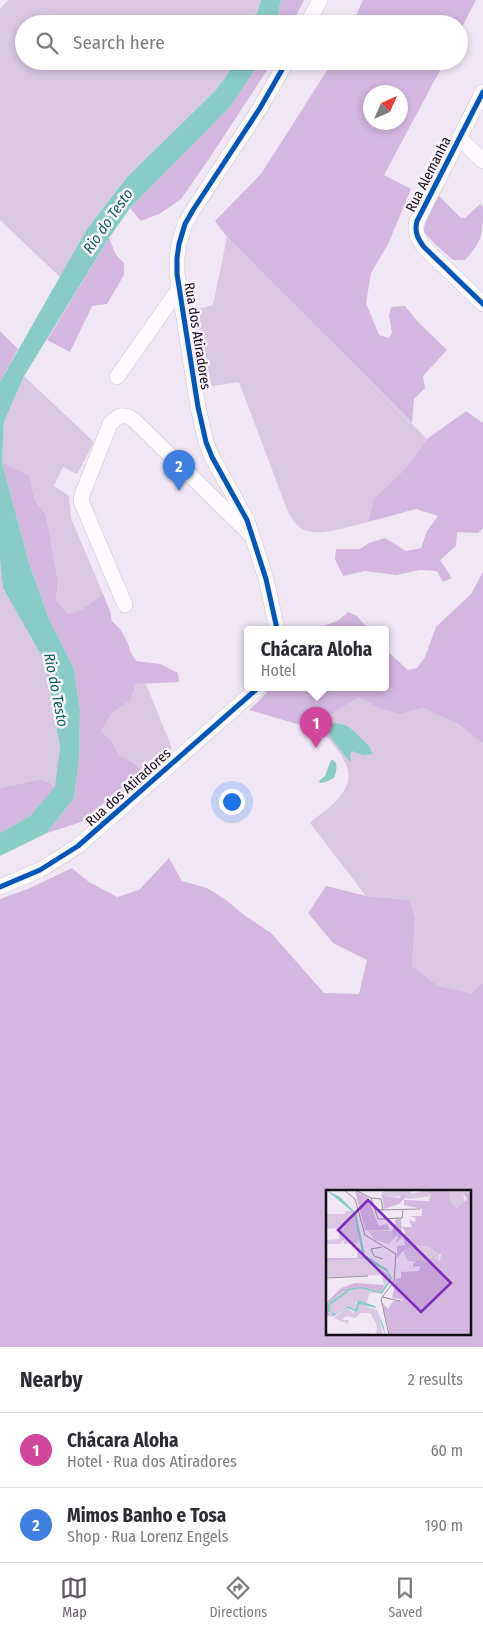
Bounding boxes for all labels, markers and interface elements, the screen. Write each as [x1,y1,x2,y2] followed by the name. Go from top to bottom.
[15,15,468,70] search box
[33,29,61,57] icon: search
[73,31,165,54] text: Search here
[363,85,408,130] north arrow
[402,134,455,215] street label: Rua Alemanha
[79,185,137,257] water label: Rio do Testo
[181,281,214,391] street label: Rua dos Atiradores
[163,450,195,491] pin: 2
[244,626,389,691] popup
[261,638,372,661] text: Chácara Aloha
[40,652,72,728] water label: Rio do Testo
[261,661,296,680] text: Hotel
[300,707,332,748] pin: 1
[82,745,174,830] street label: Rua dos Atiradores
[219,789,245,815] your location
[326,1190,470,1334] inset map
[20,1367,82,1393] text: Nearby
[408,1370,463,1389] text: 2 results
[67,1429,178,1452] text: Chácara Aloha
[33,1441,39,1460] text: 1
[431,1441,463,1460] text: 60 m
[67,1452,237,1471] text: Hotel · Rua dos Atiradores
[67,1504,226,1527] text: Mimos Banho e Tosa
[32,1516,40,1535] text: 2
[425,1516,463,1535] text: 190 m
[67,1527,229,1546] text: Shop · Rua Lorenz Engels
[60,1574,88,1621] tab: Map
[209,1574,267,1621] tab: Directions
[388,1574,423,1621] tab: Saved

